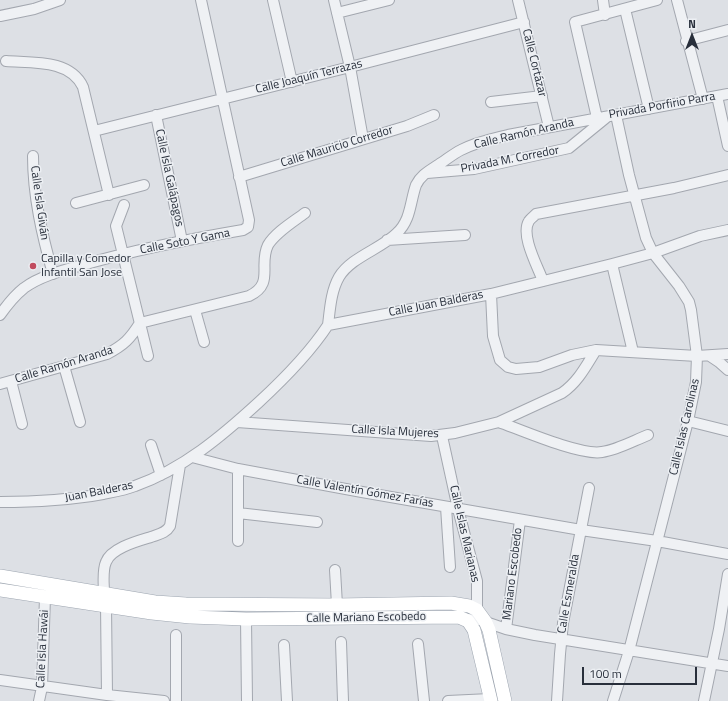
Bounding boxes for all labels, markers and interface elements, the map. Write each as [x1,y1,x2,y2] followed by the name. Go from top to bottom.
[672,16,712,56] north arrow
[688,16,696,32] text: N
[519,28,549,98] street label: Calle Cortázar
[254,57,364,97] street label: Calle Joaquín Terrazas
[608,90,716,122] street label: Privada Porfirio Parra
[473,116,575,152] street label: Calle Ramón Aranda
[279,123,395,171] street label: Calle Mauricio Corredor
[152,128,186,228] street label: Calle Isla Galápagos
[460,143,560,177] street label: Privada M. Corredor
[27,165,51,241] street label: Calle Isla Giván
[139,226,231,258] street label: Calle Soto Y Gama
[41,252,131,280] place label: Capilla y Comedor Infantil San Jose
[28,261,38,271] marker: Capilla y Comedor Infantil San Jose
[387,288,485,320] street label: Calle Juan Balderas
[13,343,115,387] street label: Calle Ramón Aranda
[667,377,703,477] street label: Calle Islas Carolinas
[351,423,439,441] street label: Calle Isla Mujeres
[295,473,435,511] street label: Calle Valentín Gómez Farías
[64,478,134,506] street label: Juan Balderas
[446,484,482,584] street label: Calle Islas Marianas
[500,527,526,621] street label: Mariano Escobedo
[555,553,583,635] street label: Calle Esmeralda
[34,609,52,689] street label: Calle Isla Hawái
[306,610,426,626] street label: Calle Mariano Escobedo
[584,659,699,685] scale bar
[589,664,622,683] text: 100 m

